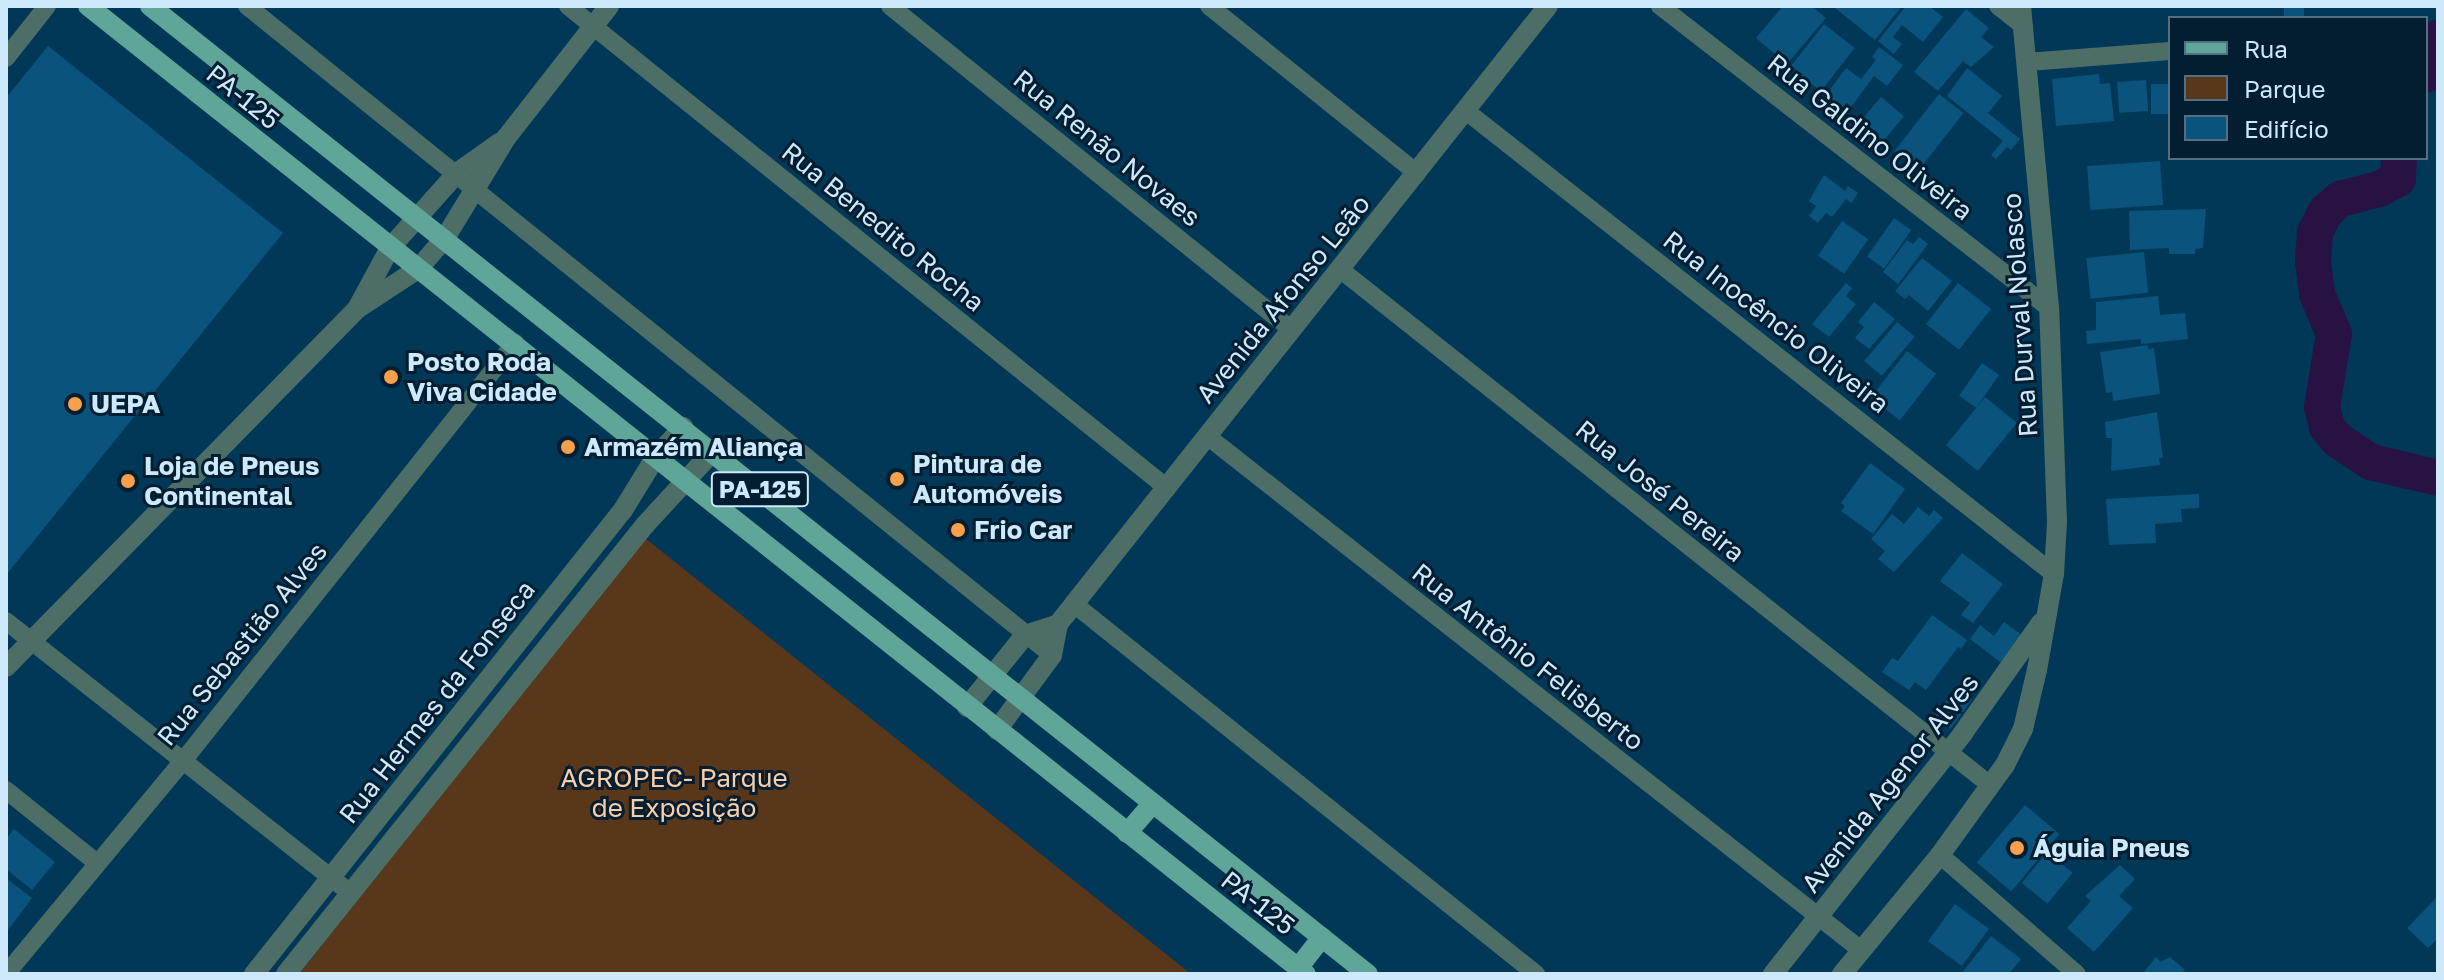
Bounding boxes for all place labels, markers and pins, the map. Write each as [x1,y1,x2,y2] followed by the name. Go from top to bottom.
[407,346,557,408] place label: Posto Roda Viva Cidade
[382,368,400,386] marker: Posto Roda Viva Cidade
[91,388,160,420] place label: UEPA
[66,395,84,413] marker: UEPA
[584,431,803,463] place label: Armazém Aliança
[559,438,577,456] marker: Armazém Aliança
[913,448,1062,510] place label: Pintura de Automóveis
[144,450,319,512] place label: Loja de Pneus Continental
[888,470,906,488] marker: Pintura de Automóveis
[119,472,137,490] marker: Loja de Pneus Continental
[974,514,1073,546] place label: Frio Car
[949,521,967,539] marker: Frio Car
[2033,832,2190,864] place label: Águia Pneus
[2008,839,2026,857] marker: Águia Pneus

